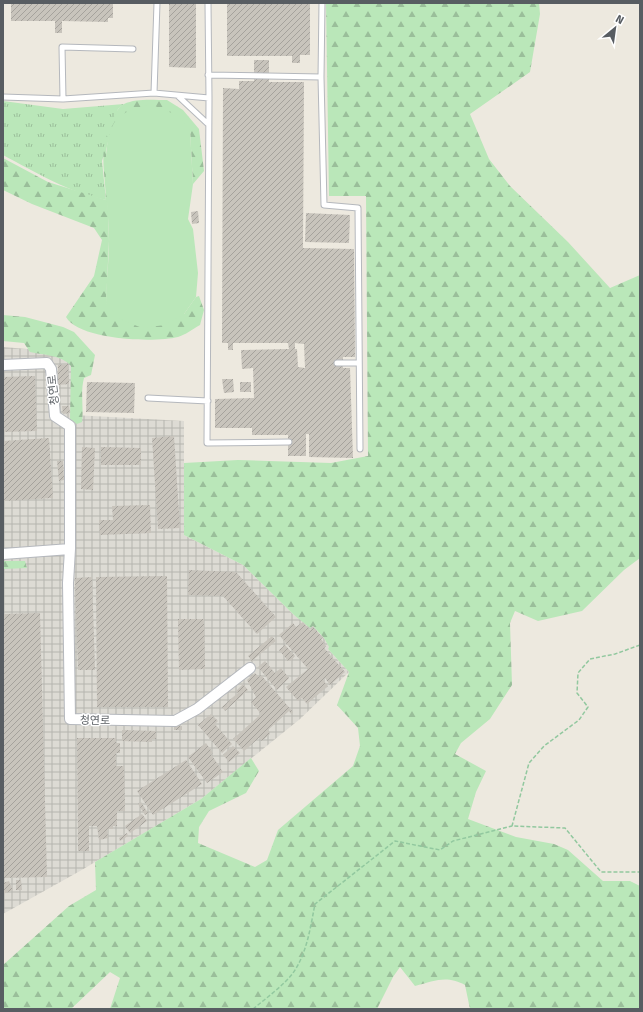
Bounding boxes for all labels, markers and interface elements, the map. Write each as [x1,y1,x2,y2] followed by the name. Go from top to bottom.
[595,8,635,48] north arrow
[613,12,626,27] text: N
[45,374,62,406] street label: 청연로
[80,714,110,727] street label: 청연로

